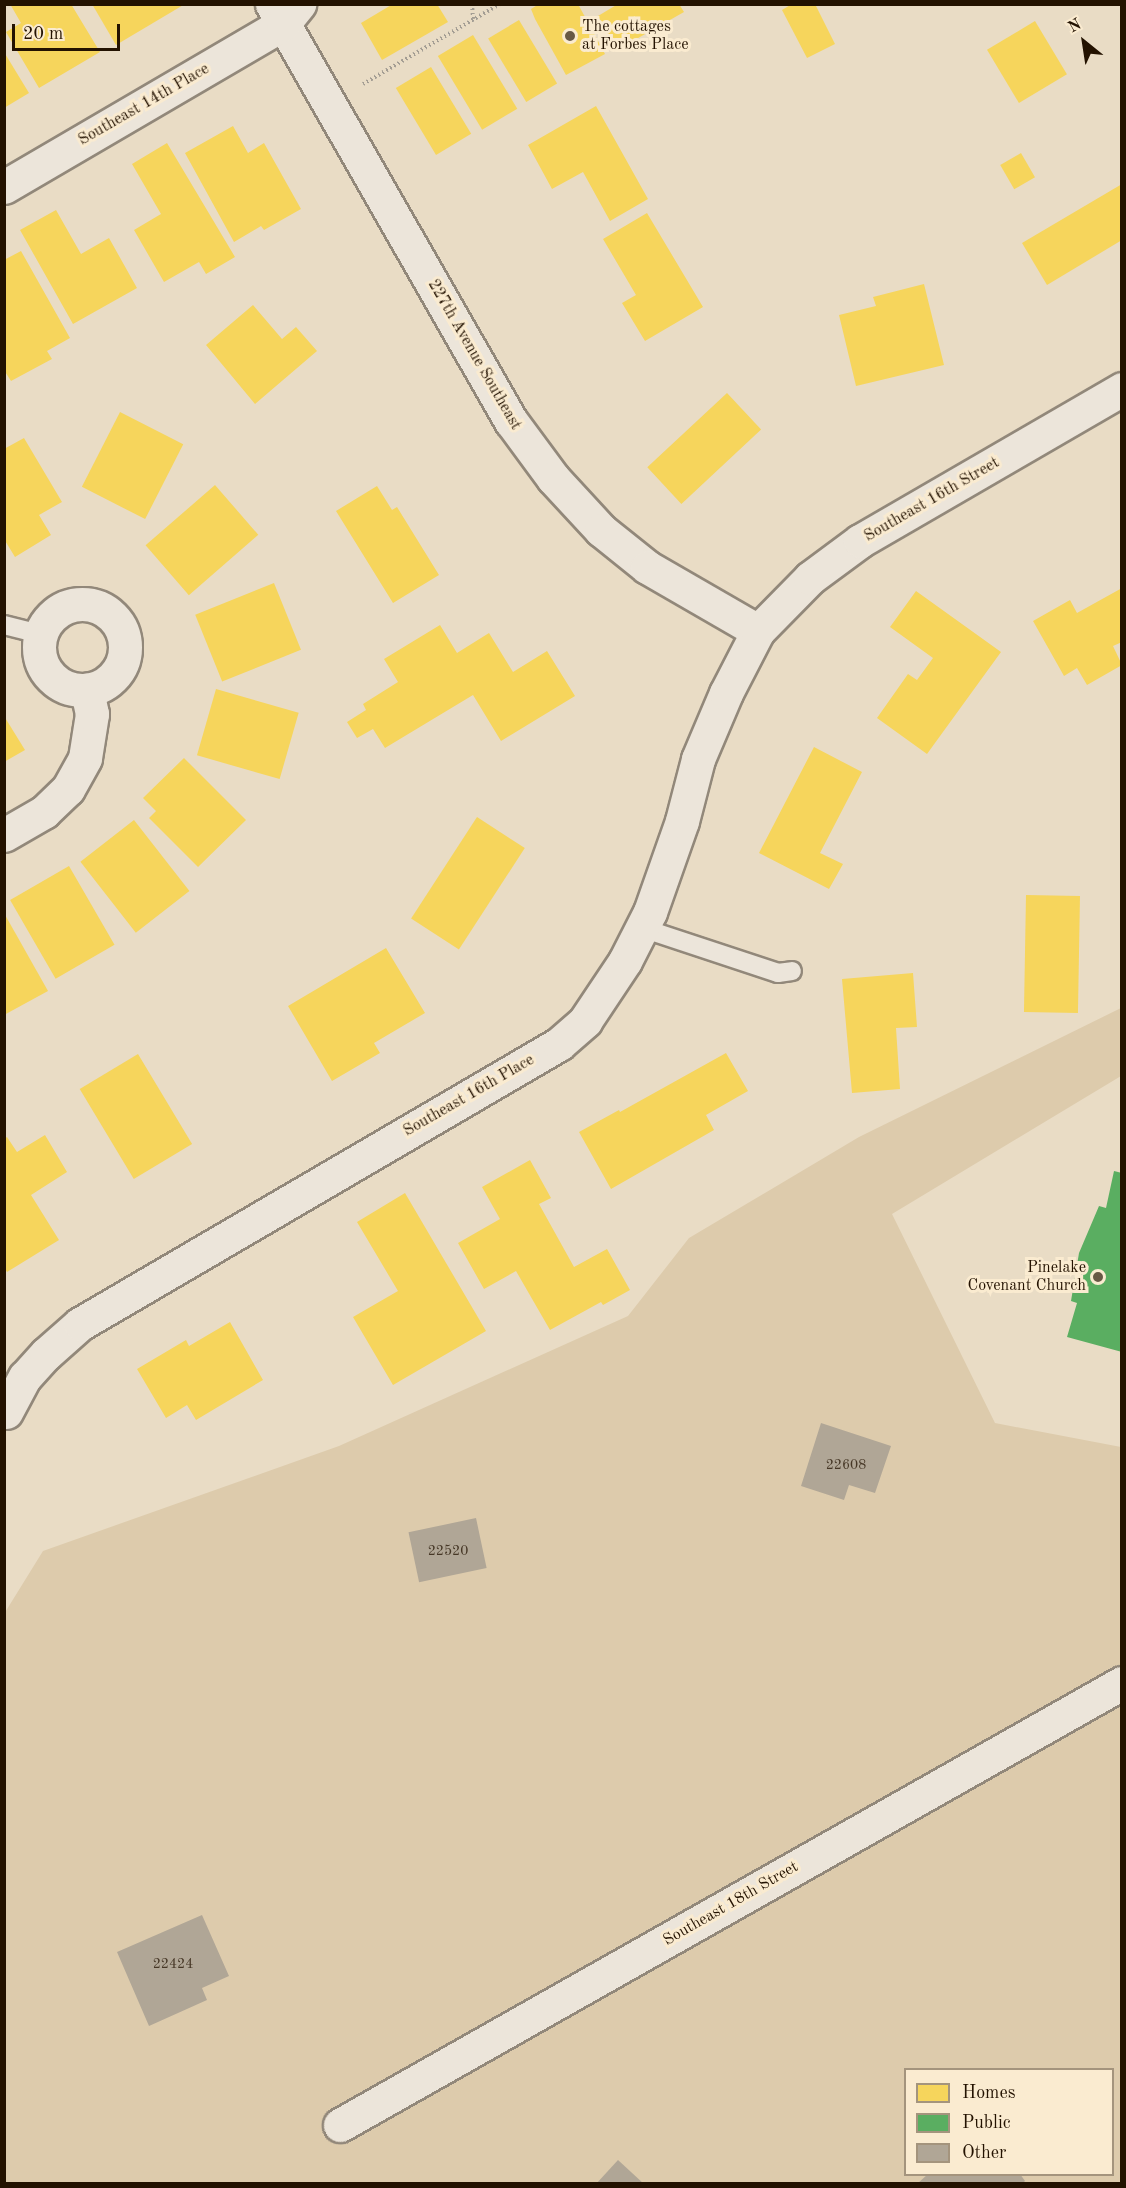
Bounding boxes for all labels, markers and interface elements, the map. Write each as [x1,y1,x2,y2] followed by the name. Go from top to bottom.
[15,12,123,50] scale bar
[1054,12,1114,72] north arrow
[1066,16,1084,36] text: N
[582,17,689,55] place label: The cottages at Forbes Place
[23,25,63,43] text: 20 m
[563,29,577,43] marker: The cottages at Forbes Place
[75,60,213,150] street label: Southeast 14th Place
[423,276,525,434] street label: 227th Avenue Southeast
[861,454,1003,546] street label: Southeast 16th Street
[400,1051,538,1141] street label: Southeast 16th Place
[967,1258,1086,1296] place label: Pinelake Covenant Church
[1091,1270,1105,1284] marker: Pinelake Covenant Church
[826,1457,866,1473] house number: 22608
[428,1543,468,1559] house number: 22520
[660,1858,802,1950] street label: Southeast 18th Street
[153,1956,193,1972] house number: 22424
[904,2068,1114,2176] legend
[962,2084,1016,2102] text: Homes
[962,2114,1011,2132] text: Public
[962,2144,1006,2162] text: Other

